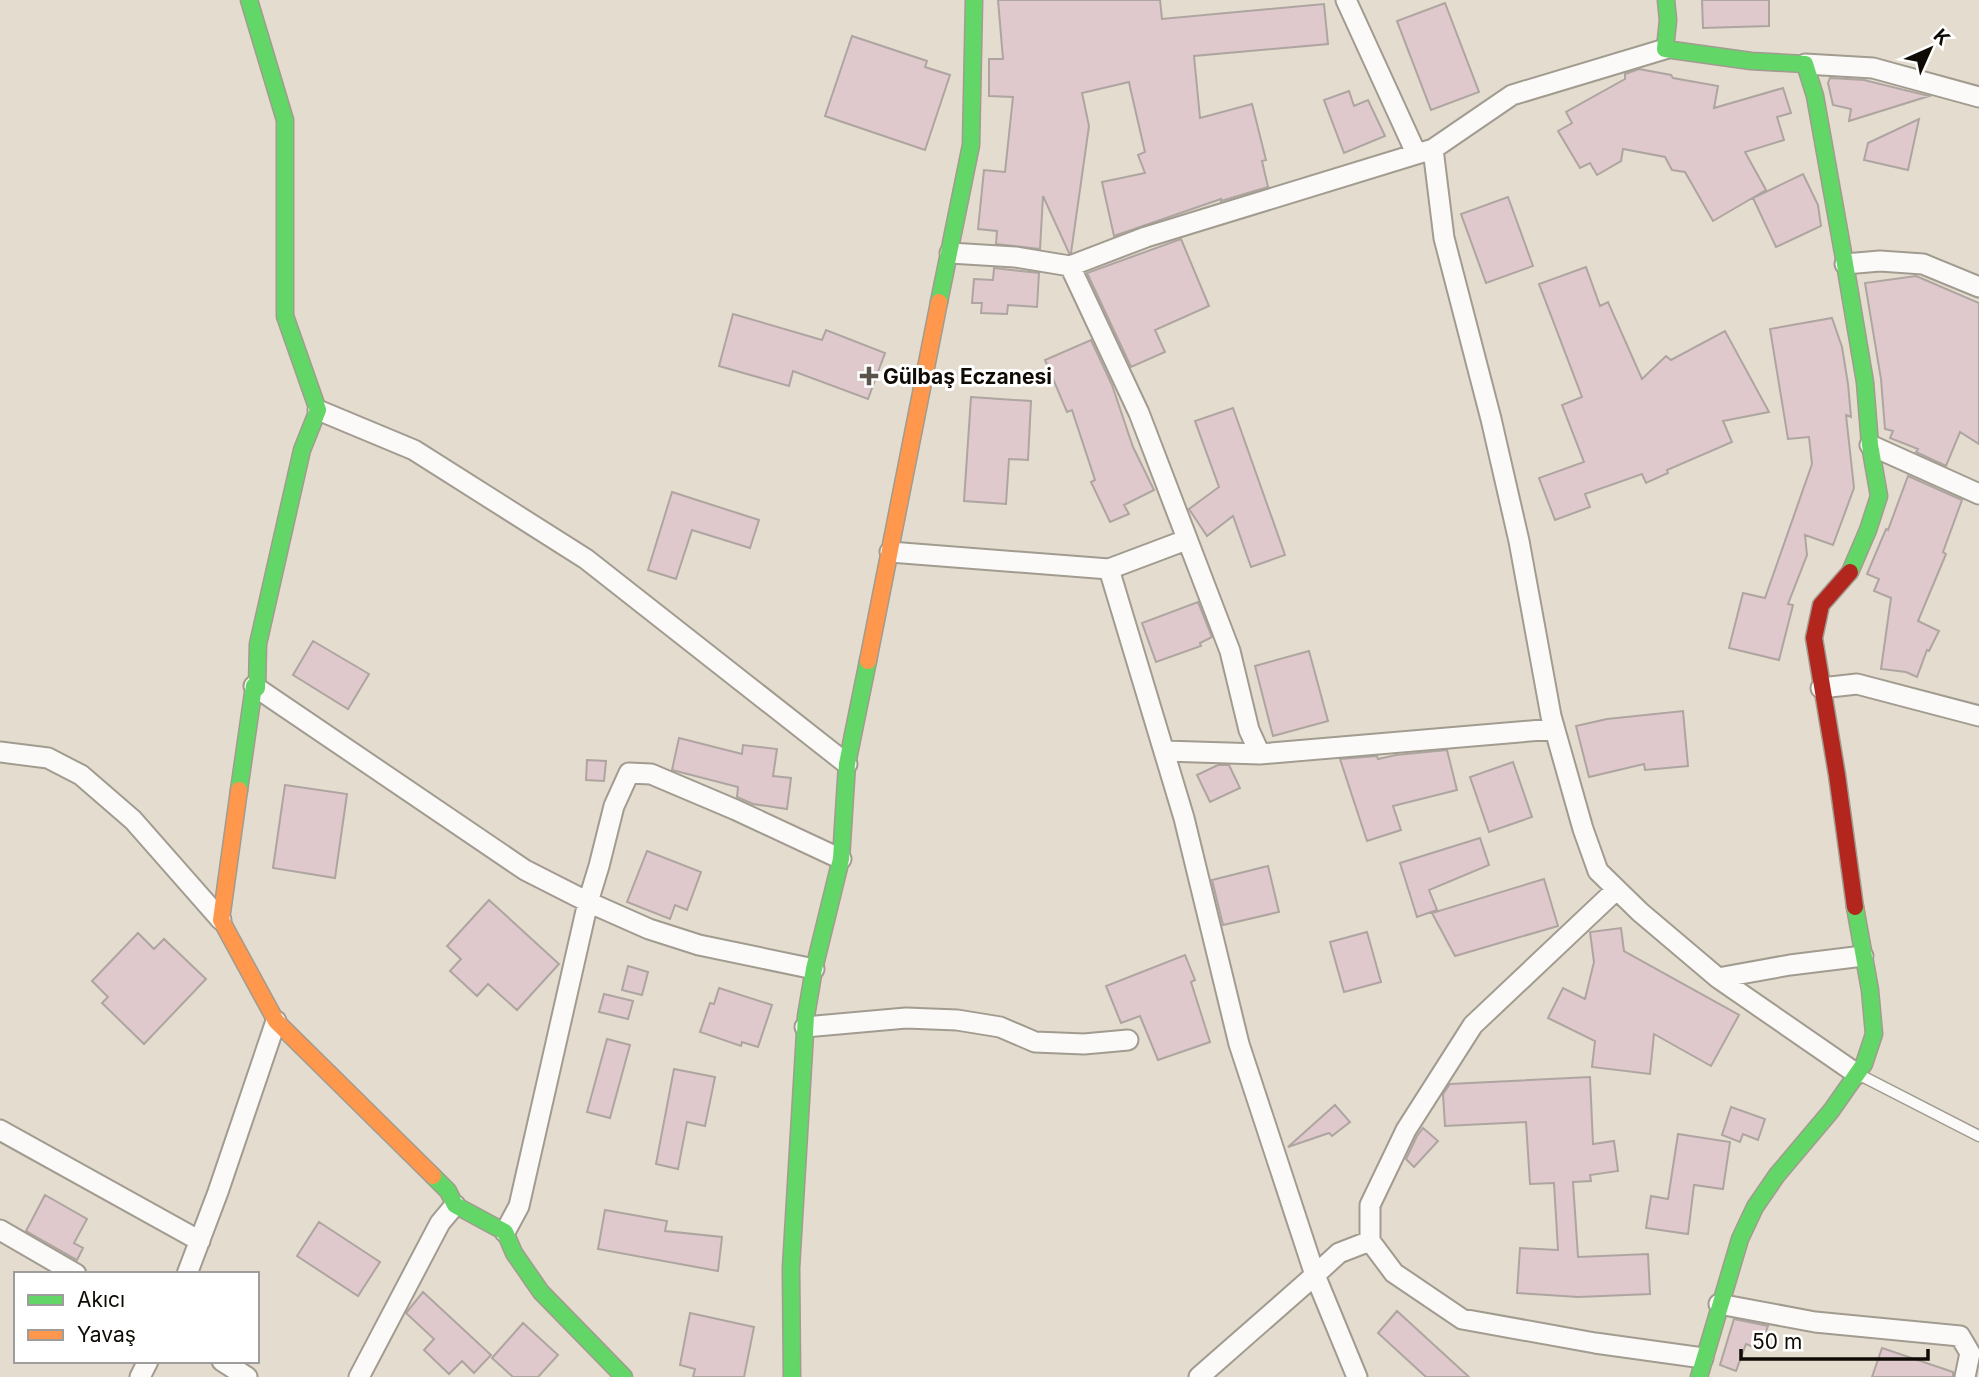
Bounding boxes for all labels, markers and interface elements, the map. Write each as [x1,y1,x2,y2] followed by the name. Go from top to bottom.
[1895,14,1965,84] north arrow
[1929,24,1955,51] text: K
[883,364,1052,389] place label: Gülbaş Eczanesi
[861,368,877,384] marker: Gülbaş Eczanesi
[14,1272,259,1363] legend
[77,1287,125,1312] text: Akıcı
[1741,1318,1928,1362] scale bar
[77,1322,136,1347] text: Yavaş
[1752,1329,1802,1354] text: 50 m

